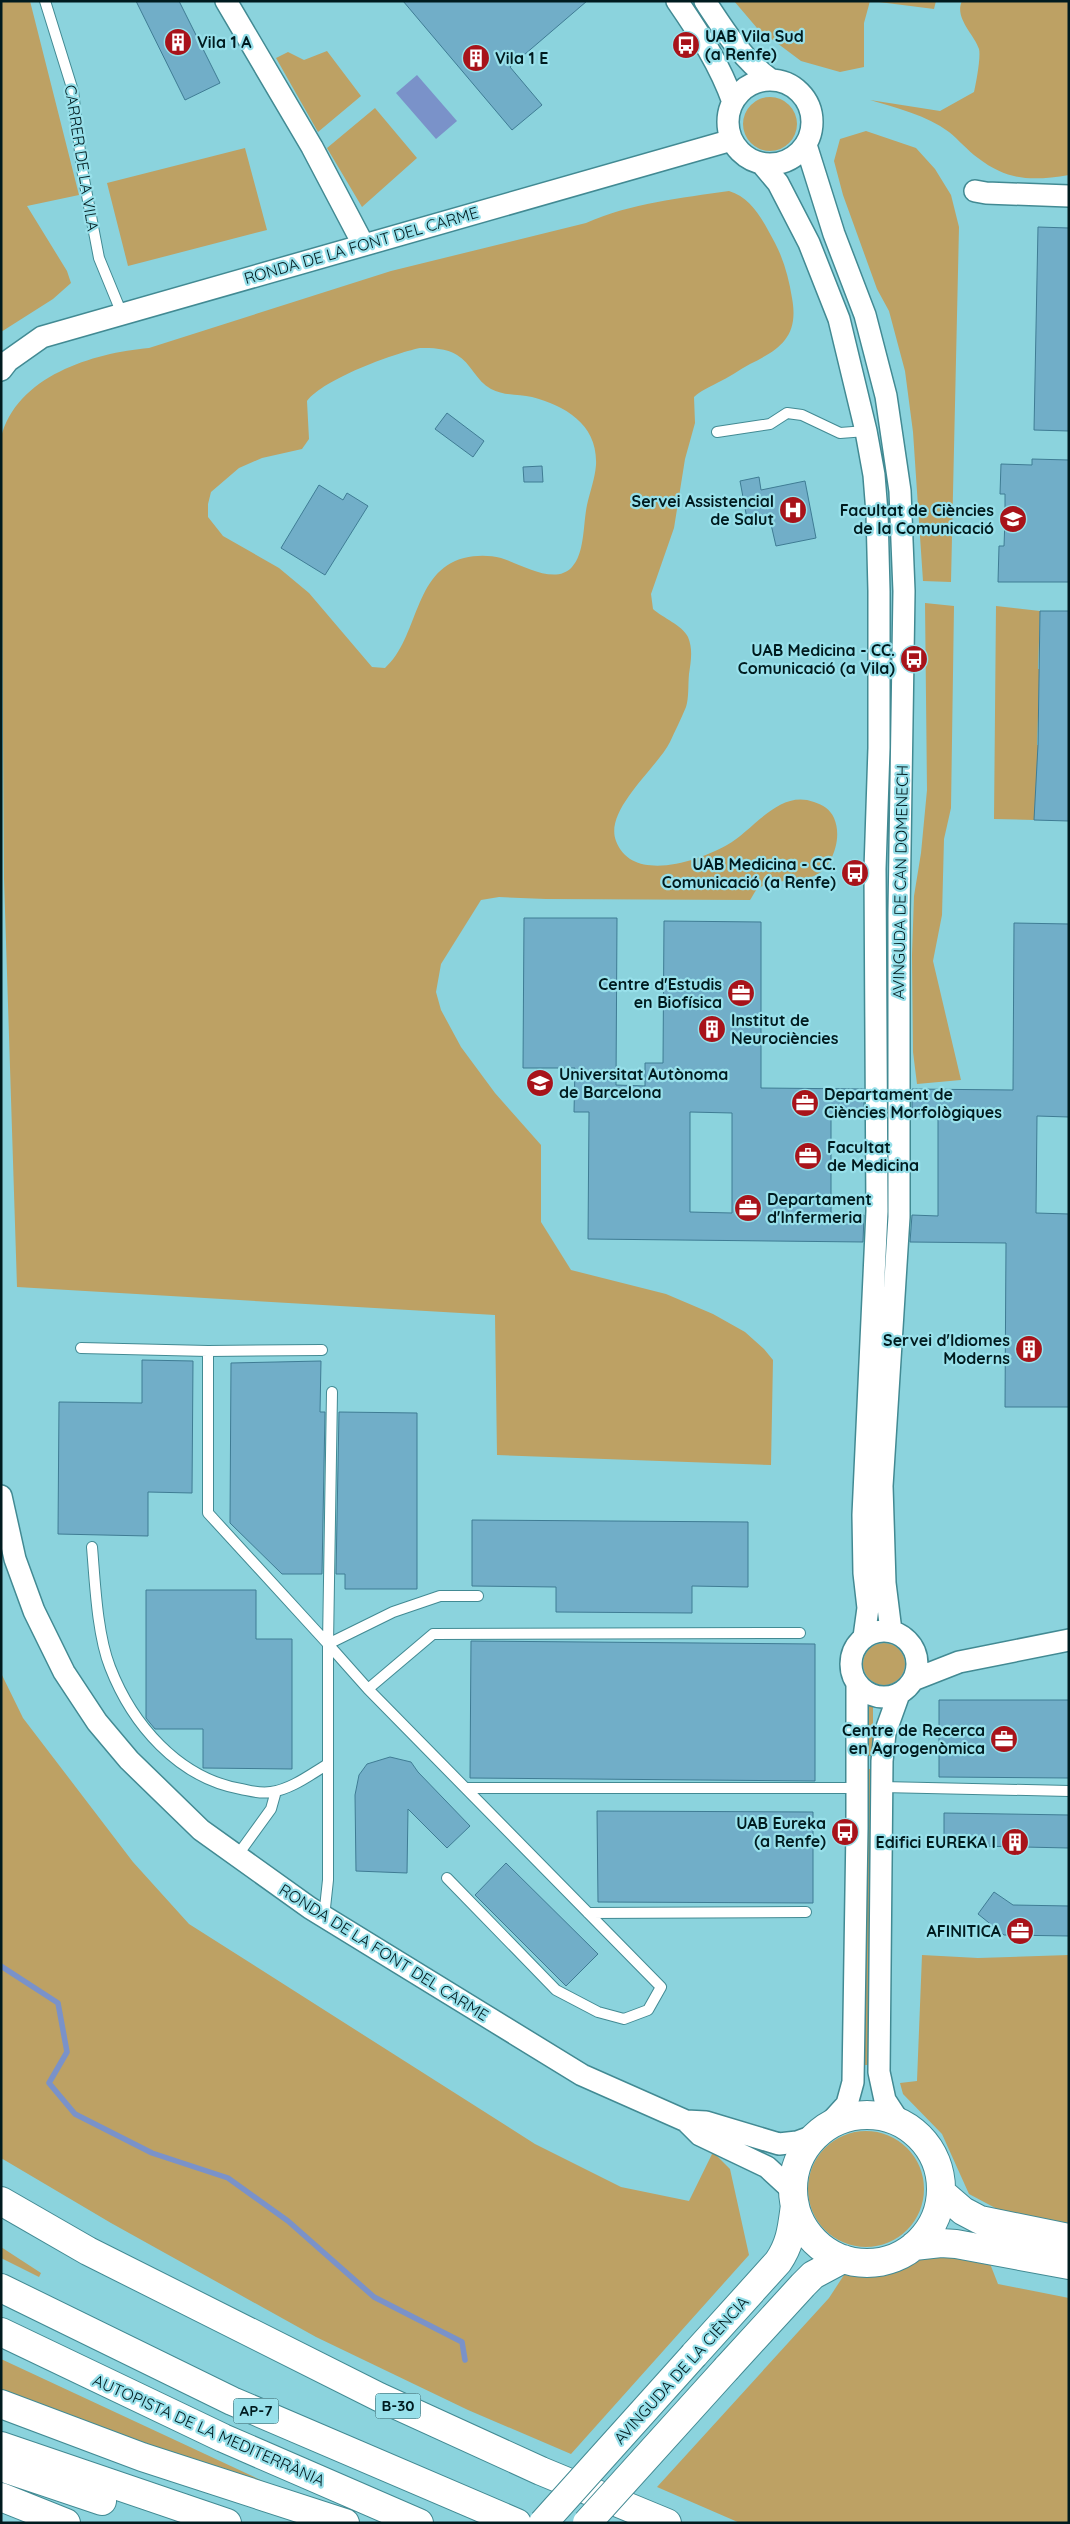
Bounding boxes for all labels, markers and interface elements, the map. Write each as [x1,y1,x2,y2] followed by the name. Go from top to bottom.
[705,26,804,64] place label: UAB Vila Sud (a Renfe)
[163,27,193,57] building icon: Vila 1 A
[671,30,701,60] bus stop icon: UAB Vila Sud (a Renfe)
[197,32,252,52] place label: Vila 1 A
[461,43,491,73] building icon: Vila 1 E
[495,48,548,68] place label: Vila 1 E
[61,83,103,233] street label: CARRER DE LA VILA
[241,202,481,288] street label: RONDA DE LA FONT DEL CARME
[632,491,774,529] place label: Servei Assistencial de Salut
[778,495,808,525] hospital icon: Servei Assistencial de Salut
[840,500,994,538] place label: Facultat de Ciències de la Comunicació
[998,504,1028,534] school or university icon: Facultat de Ciències de la Comunicació
[738,640,895,678] place label: UAB Medicina - CC. Comunicació (a Vila)
[899,644,929,674] bus stop icon: UAB Medicina - CC. Comunicació (a Vila)
[888,765,912,999] street label: AVINGUDA DE CAN DOMENECH
[662,854,836,892] place label: UAB Medicina - CC. Comunicació (a Renfe)
[840,858,870,888] bus stop icon: UAB Medicina - CC. Comunicació (a Renfe)
[598,974,722,1012] place label: Centre d'Estudis en Biofísica
[726,978,756,1008] office icon: Centre d'Estudis en Biofísica
[731,1010,839,1048] place label: Institut de Neurociències
[697,1014,727,1044] building icon: Institut de Neurociències
[559,1064,728,1102] place label: Universitat Autònoma de Barcelona
[525,1068,555,1098] school or university icon: Universitat Autònoma de Barcelona
[824,1084,1002,1122] place label: Departament de Ciències Morfològiques
[790,1088,820,1118] office icon: Departament de Ciències Morfològiques
[827,1137,919,1175] place label: Facultat de Medicina
[793,1141,823,1171] office icon: Facultat de Medicina
[767,1189,872,1227] place label: Departament d'Infermeria
[733,1193,763,1223] office icon: Departament d'Infermeria
[883,1330,1010,1368] place label: Servei d'Idiomes Moderns
[1014,1334,1044,1364] building icon: Servei d'Idiomes Moderns
[842,1720,985,1758] place label: Centre de Recerca en Agrogenòmica
[989,1724,1019,1754] office icon: Centre de Recerca en Agrogenòmica
[736,1813,826,1851] place label: UAB Eureka (a Renfe)
[830,1817,860,1847] bus stop icon: UAB Eureka (a Renfe)
[1000,1827,1030,1857] building icon: Edifici EUREKA I
[876,1832,996,1852] place label: Edifici EUREKA I
[276,1879,492,2025] street label: RONDA DE LA FONT DEL CARME
[1005,1916,1035,1946] office icon: AFINITICA
[927,1921,1002,1941] place label: AFINITICA
[609,2292,753,2448] street label: AVINGUDA DE LA CIÈNCIA
[90,2370,328,2490] street label: AUTOPISTA DE LA MEDITERRÀNIA
[376,2394,420,2418] road number: B-30
[234,2398,278,2424] road number: AP-7

